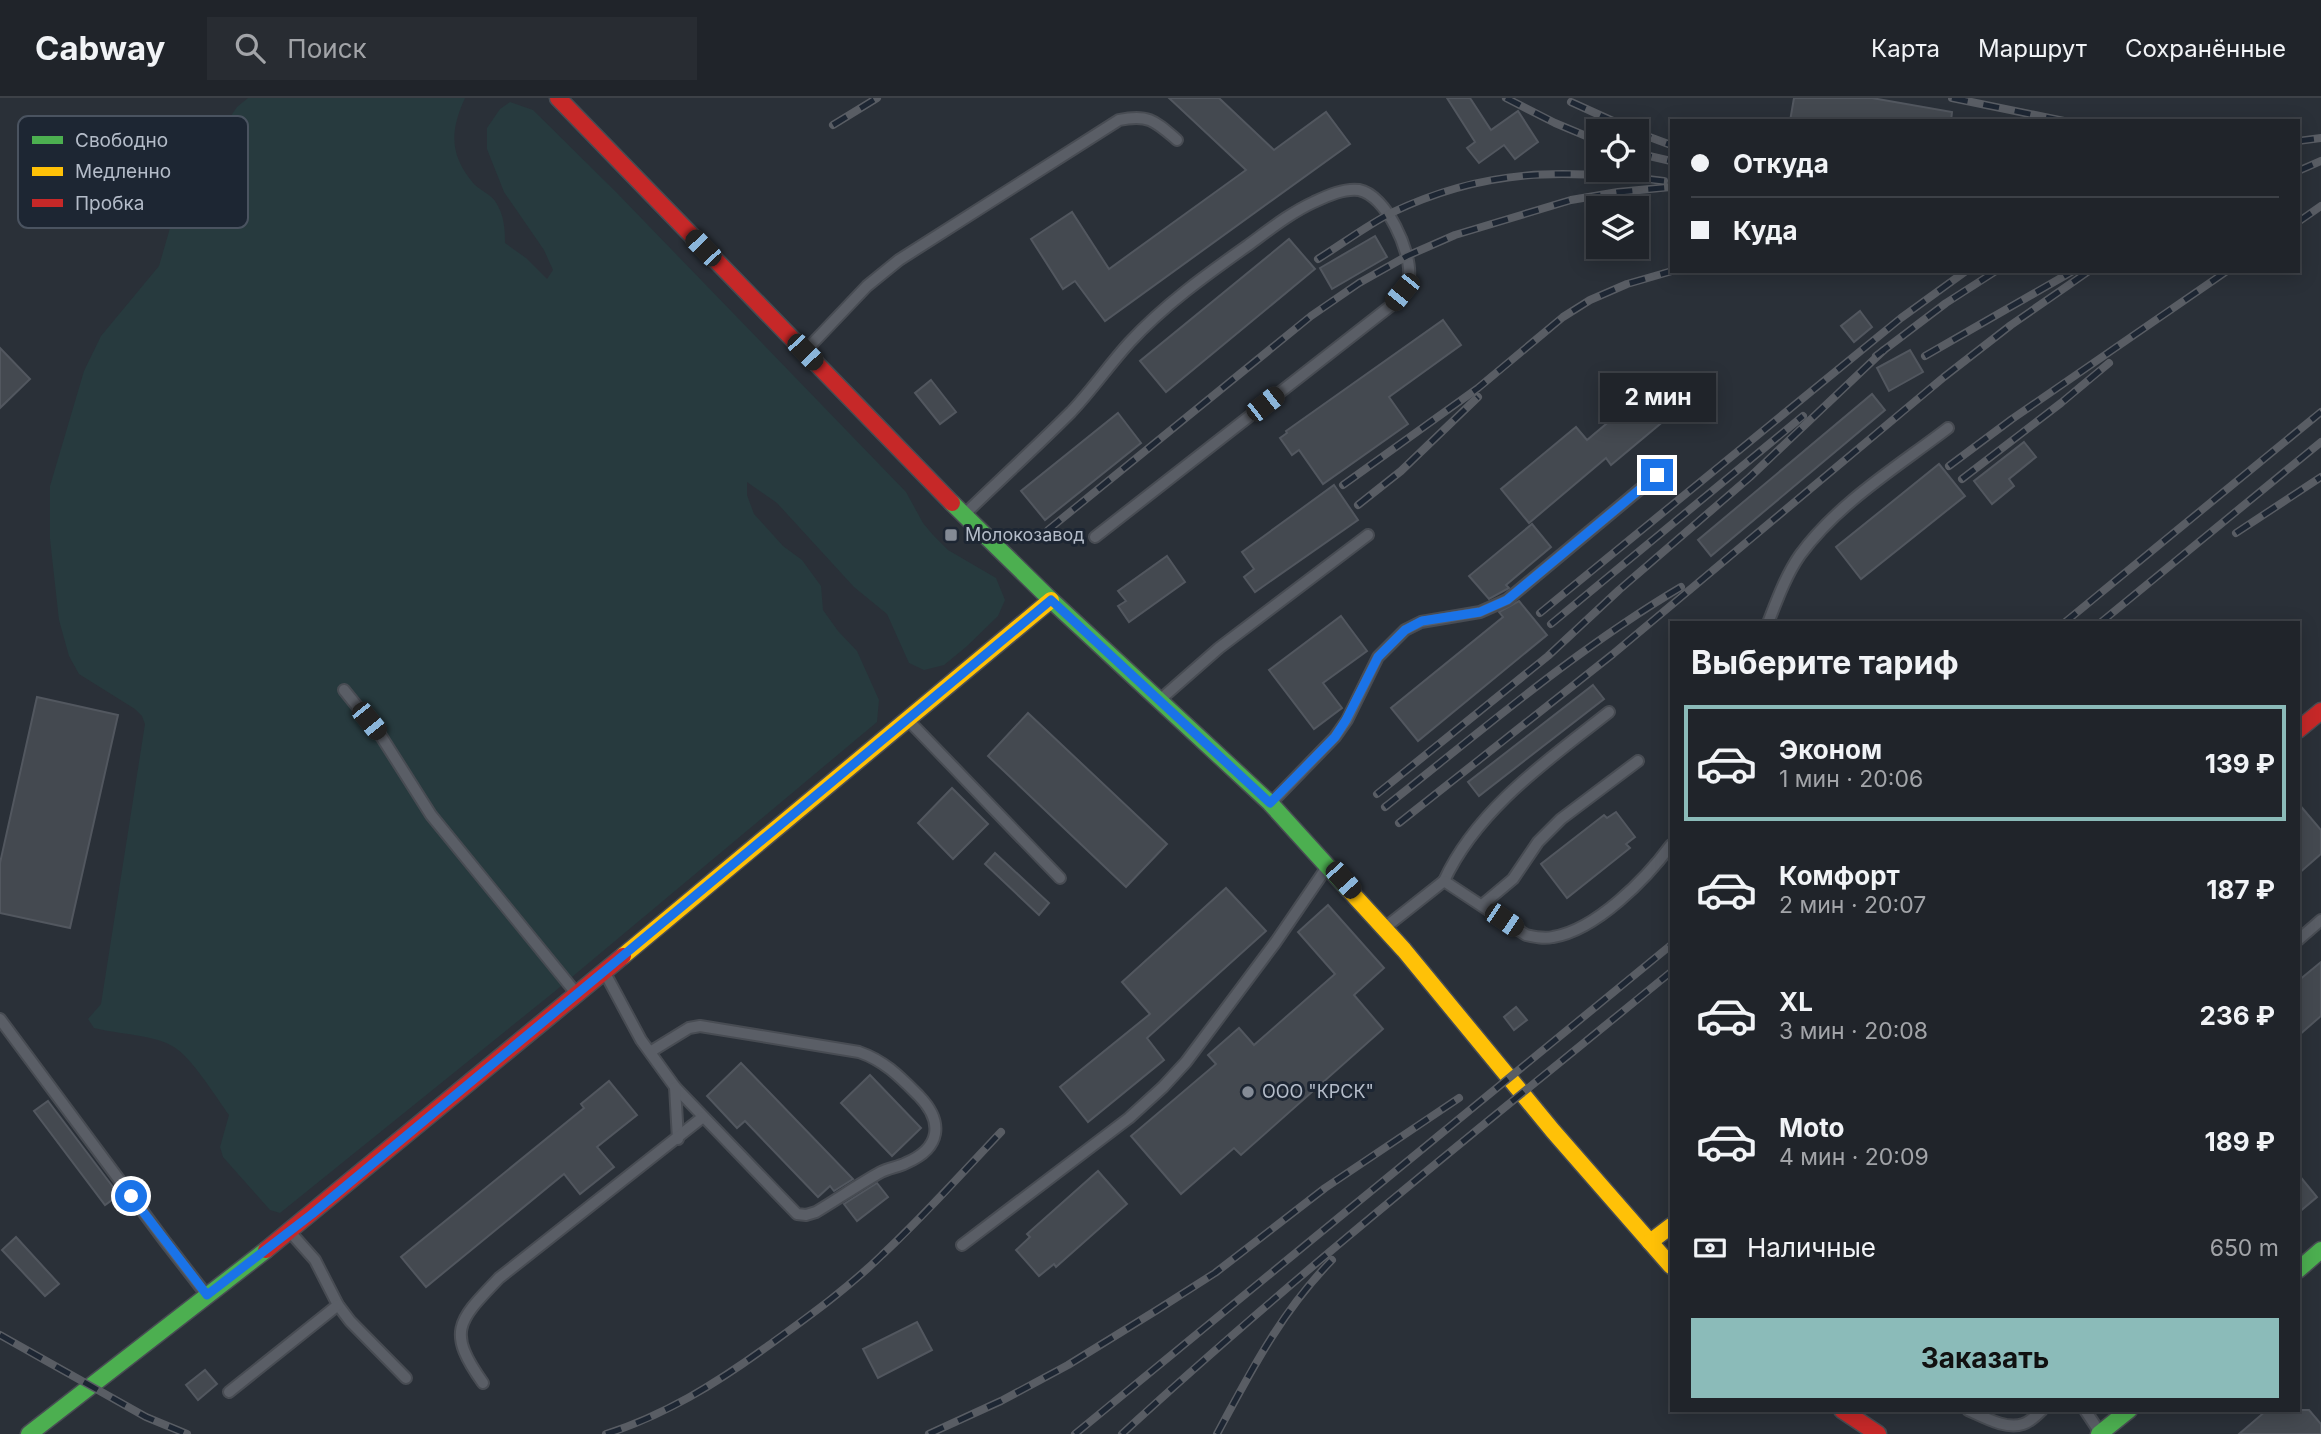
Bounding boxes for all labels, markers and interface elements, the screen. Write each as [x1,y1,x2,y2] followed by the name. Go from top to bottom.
[207,17,697,80] search box
[35,28,165,68] text: Cabway
[231,29,269,67] icon: search
[287,33,367,64] text: Поиск
[1871,34,1940,63] text: Карта
[1978,34,2087,63] text: Маршрут
[2125,34,2286,63] text: Сохранённые
[18,116,248,228] legend
[1586,119,1649,259] map controls
[1586,119,1649,182] button: locate
[75,129,168,152] text: Свободно
[1733,148,1829,179] text: Откуда
[75,160,171,183] text: Медленно
[75,192,144,215] text: Пробка
[1586,196,1649,259] button: layers
[1733,215,1798,246] text: Куда
[681,226,726,270] car
[1381,269,1424,315] car
[783,330,828,374] car
[1599,374,1715,422] callout: 2 мин
[1242,383,1289,425] car
[1624,383,1692,411] text: 2 мин
[1641,459,1673,491] route end
[965,524,1085,545] place label: Молокозавод
[943,527,959,543] marker: Молокозавод
[1691,643,1959,682] text: Выберите тариф
[348,698,391,744] car
[1695,732,1758,795] icon: car
[1779,734,1882,765] text: Эконом
[2205,748,2275,779] text: 139 ₽
[1779,765,1923,793] text: 1 мин · 20:06
[1322,857,1365,903] car
[1695,858,1758,921] icon: car
[1779,860,1900,891] text: Комфорт
[2206,874,2275,905] text: 187 ₽
[1779,891,1926,919] text: 2 мин · 20:07
[1481,900,1528,940] car
[1695,984,1758,1047] icon: car
[1779,986,1813,1017] text: XL
[2200,1000,2275,1031] text: 236 ₽
[1779,1017,1928,1045] text: 3 мин · 20:08
[1262,1081,1374,1102] place label: ООО "КРСК"
[1240,1084,1256,1100] marker: ООО "КРСК"
[1695,1110,1758,1173] icon: car
[1779,1112,1844,1143] text: Moto
[2205,1126,2275,1157] text: 189 ₽
[1779,1143,1929,1171] text: 4 мин · 20:09
[115,1180,147,1212] route start
[1691,1229,1729,1267] icon: cash
[1747,1232,1876,1263] text: Наличные
[2210,1234,2279,1262] text: 650 m
[1691,1318,2279,1398] button: Заказать

